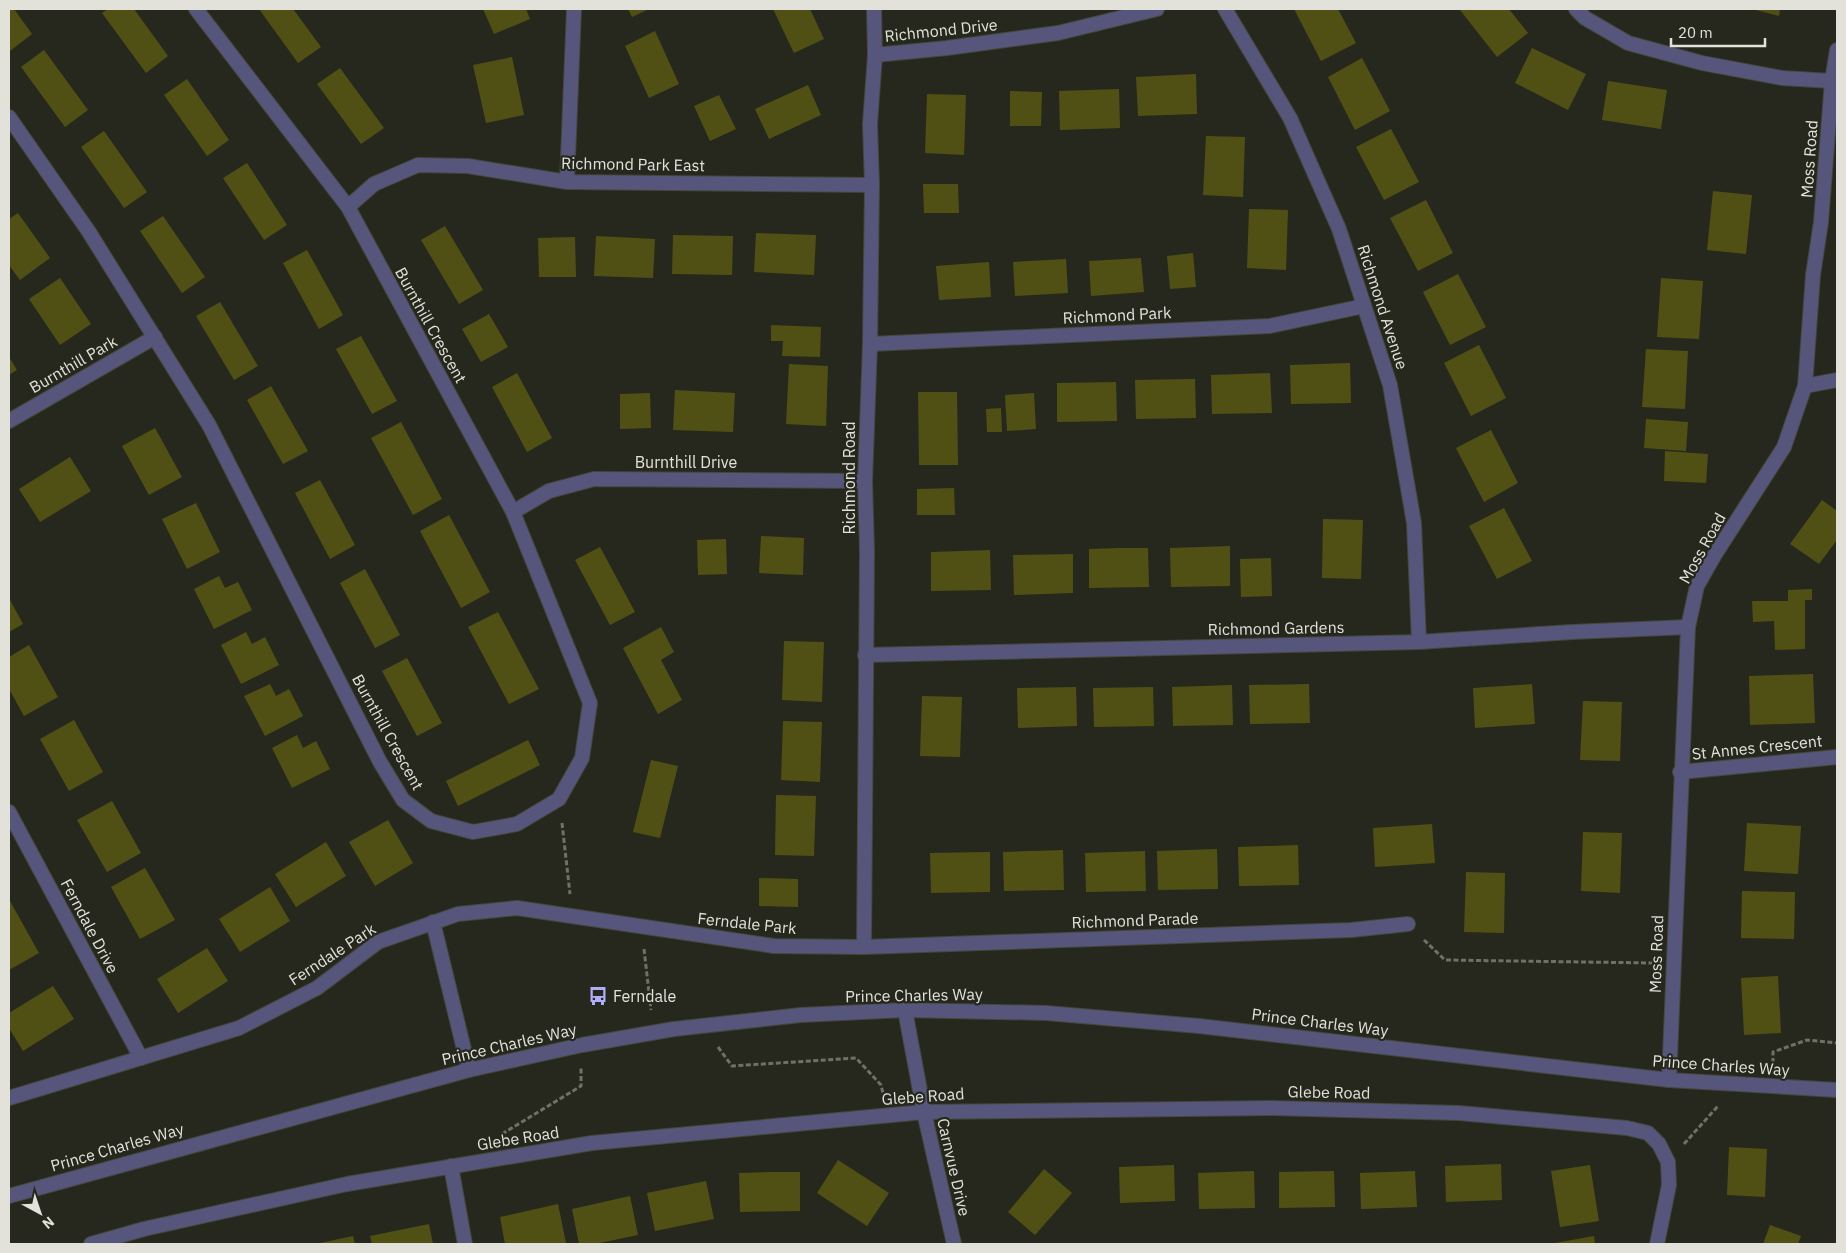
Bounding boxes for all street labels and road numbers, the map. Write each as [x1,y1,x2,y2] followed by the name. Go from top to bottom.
[883,14,999,46] street label: Richmond Drive
[1796,119,1822,199] street label: Moss Road
[561,153,705,175] street label: Richmond Park East
[1353,242,1413,372] street label: Richmond Avenue
[391,264,471,386] street label: Burnthill Crescent
[1062,302,1172,328] street label: Richmond Park
[26,331,121,397] street label: Burnthill Park
[839,421,859,535] street label: Richmond Road
[635,452,738,472] street label: Burnthill Drive
[1674,509,1730,587] street label: Moss Road
[1207,617,1345,639] street label: Richmond Gardens
[348,671,428,793] street label: Burnthill Crescent
[1691,730,1823,764] street label: St Annes Crescent
[57,875,123,977] street label: Ferndale Drive
[697,908,798,938] street label: Ferndale Park
[1071,908,1199,932] street label: Richmond Parade
[1645,915,1667,993] street label: Moss Road
[285,918,380,989] street label: Ferndale Park
[845,984,983,1006] street label: Prince Charles Way
[1250,1004,1390,1040] street label: Prince Charles Way
[440,1019,578,1069] street label: Prince Charles Way
[1652,1050,1790,1080] street label: Prince Charles Way
[1287,1081,1371,1103] street label: Glebe Road
[881,1083,965,1109] street label: Glebe Road
[933,1116,975,1218] street label: Carnvue Drive
[48,1118,186,1176] street label: Prince Charles Way
[476,1122,560,1154] street label: Glebe Road

